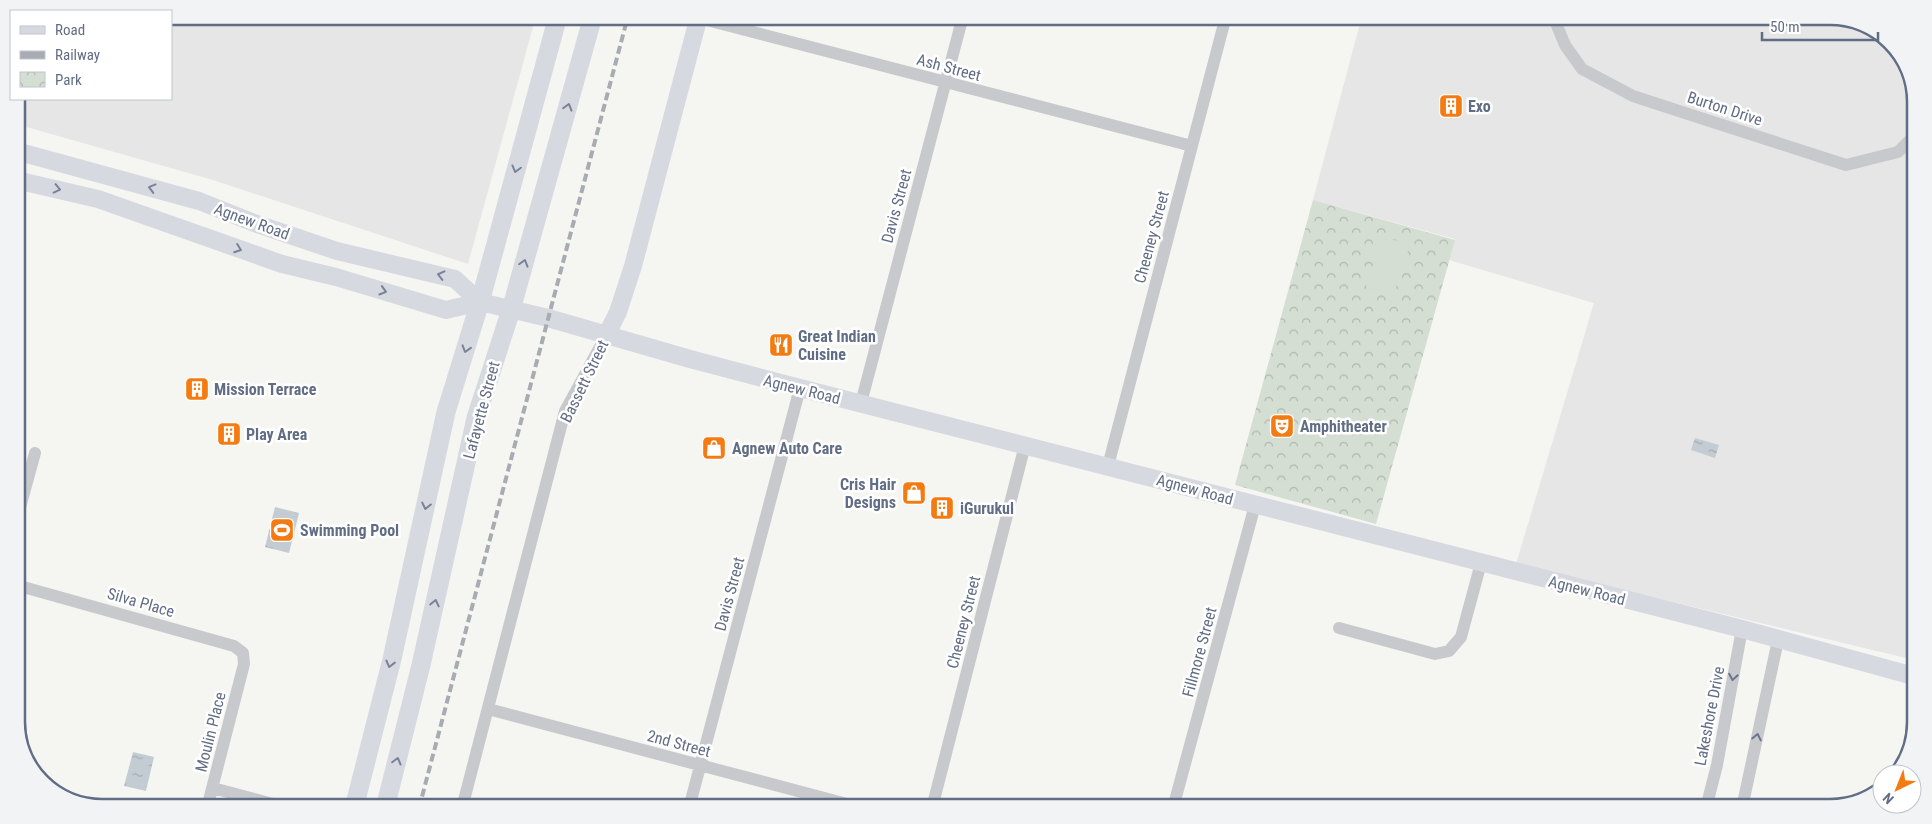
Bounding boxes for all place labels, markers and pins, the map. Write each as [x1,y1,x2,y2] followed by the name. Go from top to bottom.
[1438,93,1464,119] building icon: Exo
[1468,97,1491,116] place label: Exo
[798,327,876,364] place label: Great Indian Cuisine
[768,332,794,358] restaurant icon: Great Indian Cuisine
[184,376,210,402] building icon: Mission Terrace
[214,380,317,399] place label: Mission Terrace
[1269,413,1295,439] theatre icon: Amphitheater
[1300,417,1387,436] place label: Amphitheater
[216,421,242,447] building icon: Play Area
[246,425,308,444] place label: Play Area
[701,435,727,461] shop icon: Agnew Auto Care
[732,439,842,458] place label: Agnew Auto Care
[840,475,896,512] place label: Cris Hair Designs
[901,480,927,506] shop icon: Cris Hair Designs
[929,495,955,521] building icon: iGurukul
[960,499,1014,518] place label: iGurukul
[269,517,295,543] sports icon: Swimming Pool
[300,521,399,540] place label: Swimming Pool

